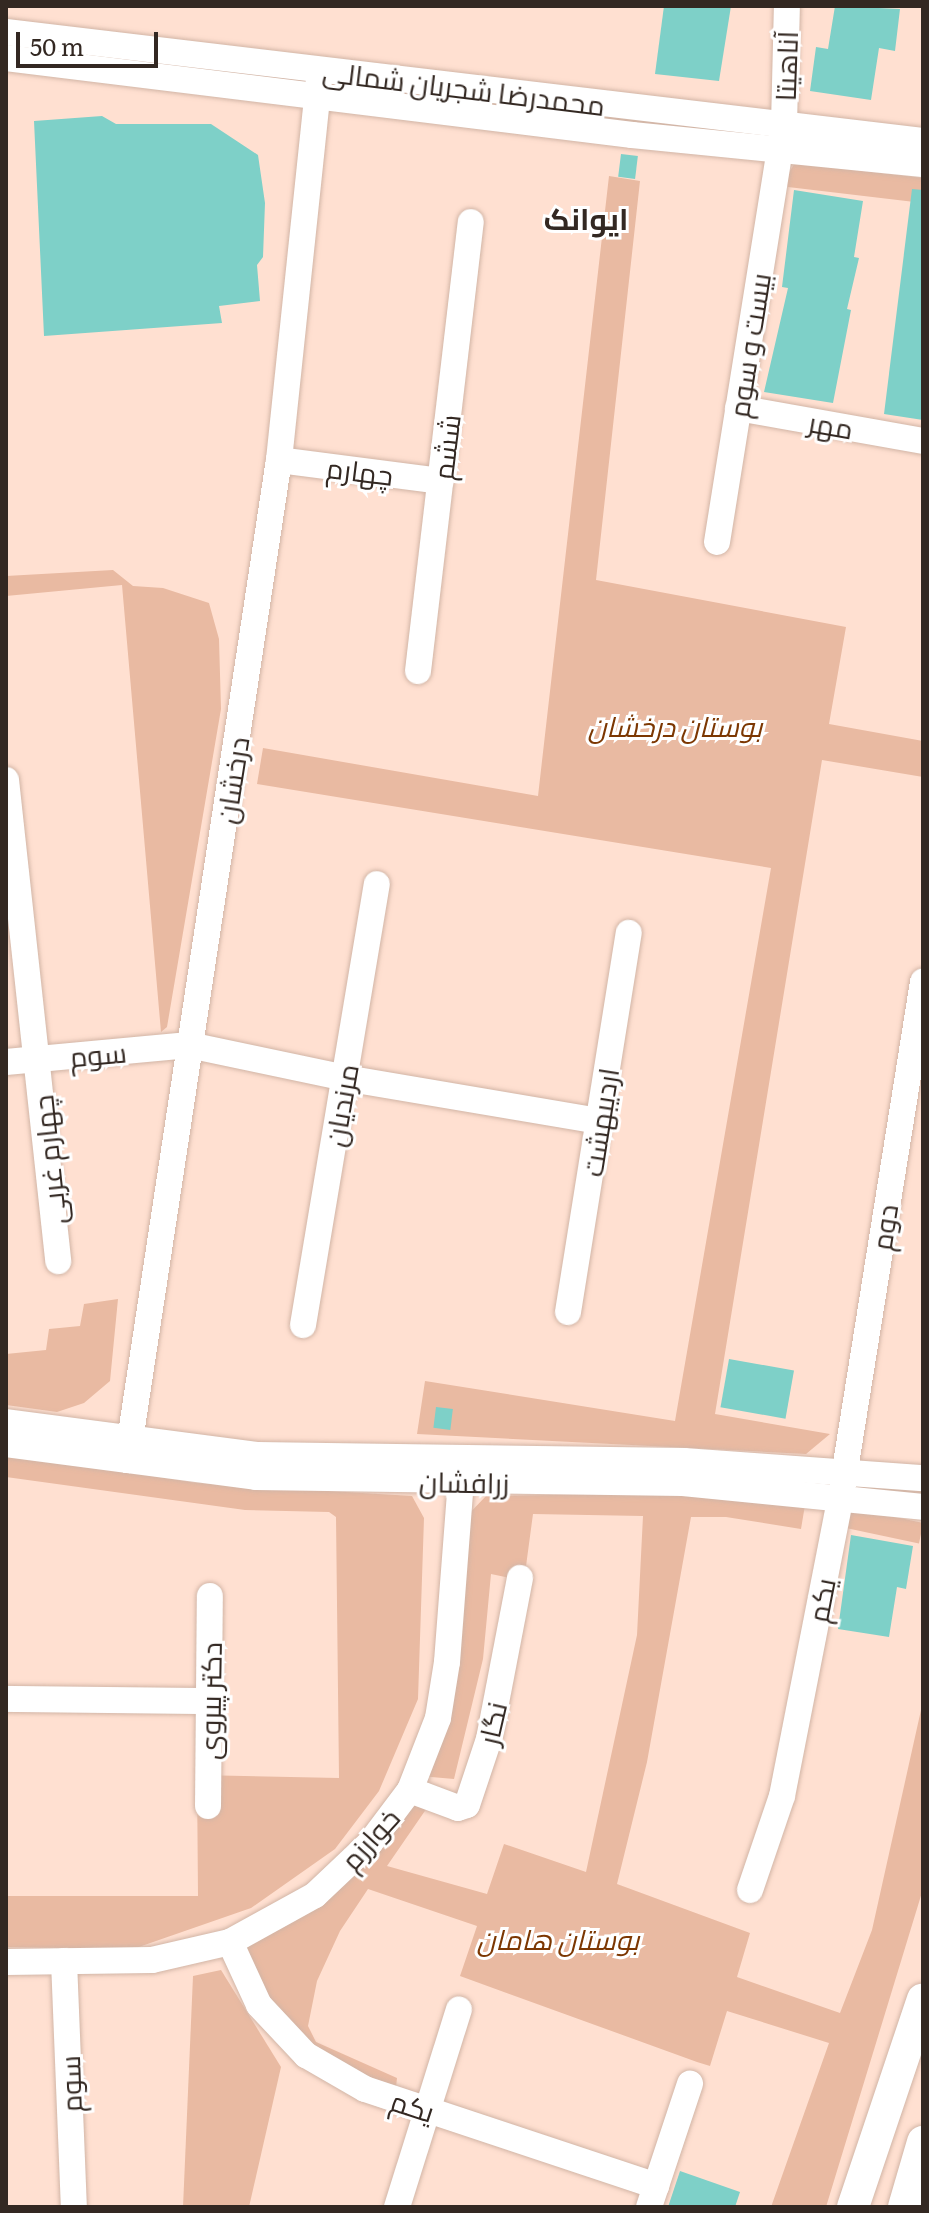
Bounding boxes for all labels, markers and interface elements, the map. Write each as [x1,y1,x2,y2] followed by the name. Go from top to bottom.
[20,16,162,66] scale bar
[30,28,84,63] text: 50 m
[767,30,803,102] street label: آناهیتا
[321,53,607,121] street label: محمدرضا شجریان شمالی
[544,199,628,235] district label: ایوانک
[720,270,776,420] street label: بیست و سوم
[806,404,856,444] street label: مهر
[424,412,466,482] street label: ششم
[325,449,395,491] street label: چهارم
[588,708,762,742] park label: بوستان درخشان
[208,734,254,826] street label: درخشان
[68,1034,128,1072] street label: سوم
[316,1061,364,1149] street label: مرنديان
[574,1065,624,1179] street label: اردیبهشت
[24,1094,72,1226] street label: چهارم غربی
[863,1202,903,1252] street label: دوم
[419,1463,509,1499] street label: زرافشان
[799,1575,841,1625] street label: یکم
[191,1642,227,1760] street label: دکتر پیروی
[470,1698,512,1748] street label: نگار
[333,1800,405,1876] street label: خوارزم
[477,1921,639,1955] park label: بوستان هامان
[51,2055,87,2113] street label: سوم
[387,2082,439,2128] street label: یکم

